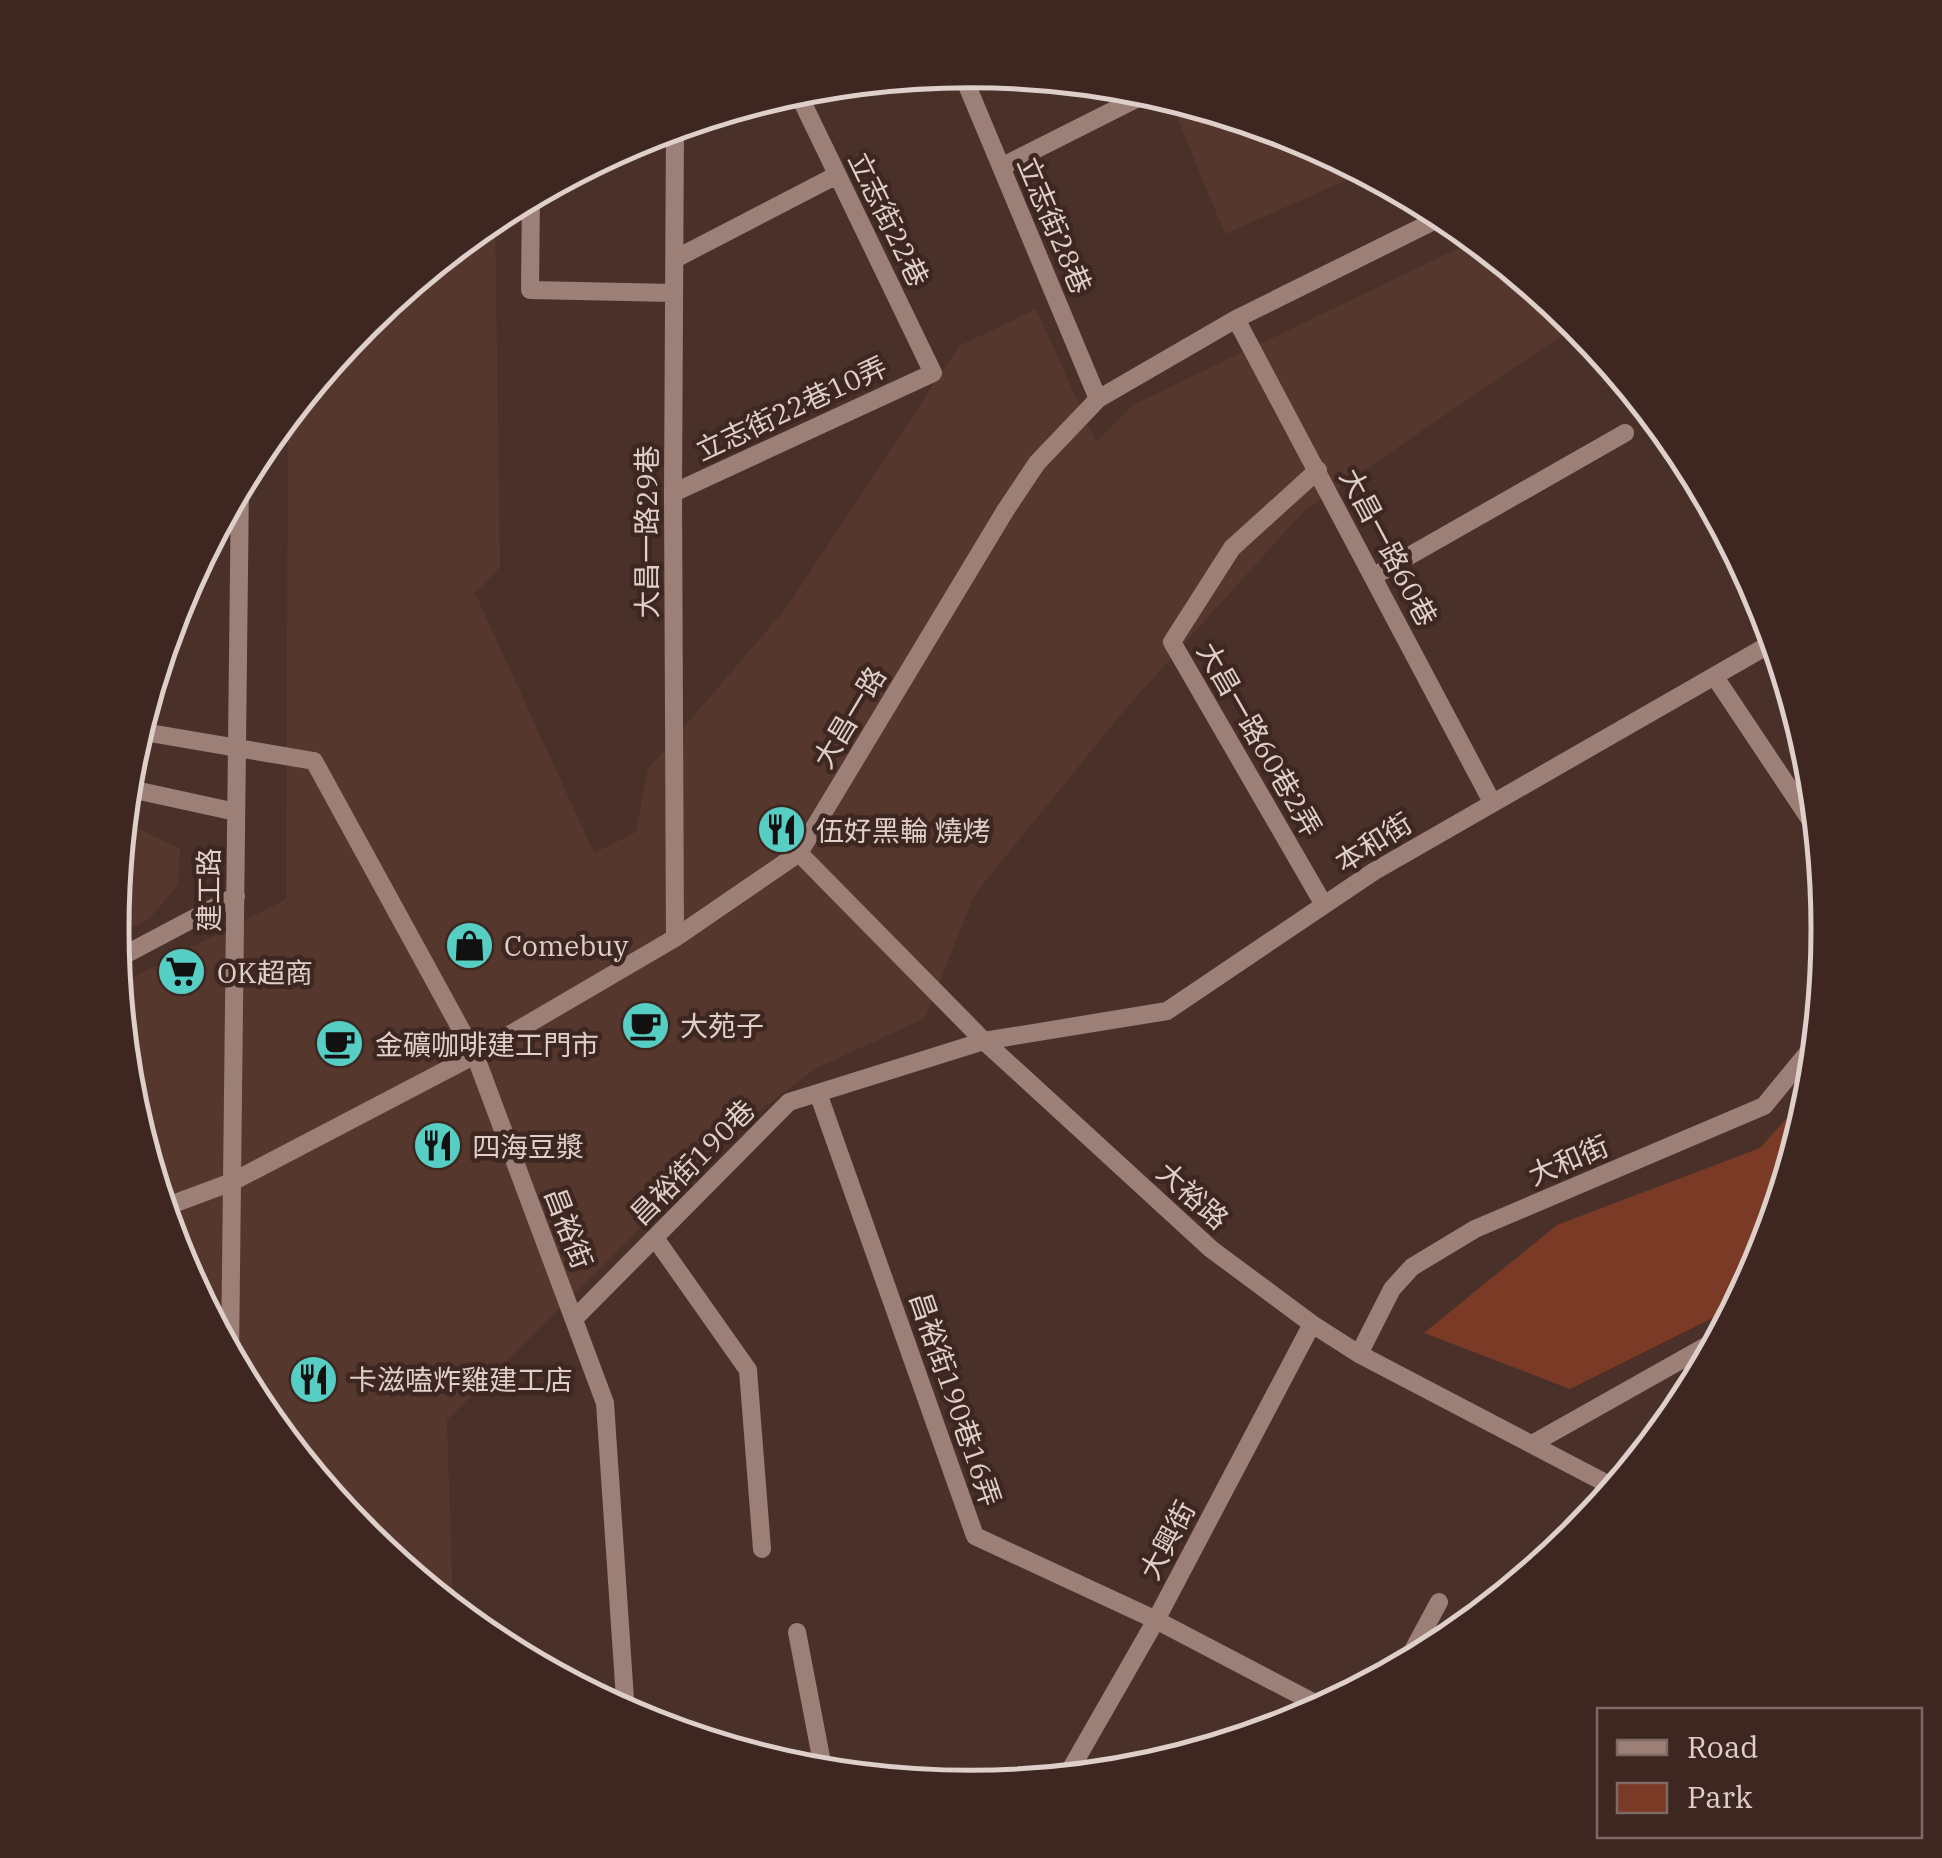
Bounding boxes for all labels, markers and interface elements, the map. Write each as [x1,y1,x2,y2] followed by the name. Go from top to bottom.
[840,145,938,293] street label: 立志街22巷
[1010,151,1100,299] street label: 立志街28巷
[689,347,893,469] street label: 立志街22巷10弄
[628,445,665,619] street label: 大昌一路29巷
[1332,462,1446,632] street label: 大昌一路60巷
[1189,635,1331,843] street label: 大昌一路60巷2弄
[804,659,894,775] street label: 大昌一路
[755,804,807,856] restaurant icon: 伍好黑輪 燒烤
[1328,804,1418,880] street label: 本和街
[816,812,991,849] place label: 伍好黑輪 燒烤
[190,848,227,932] street label: 建工路
[443,919,495,971] shop icon: Comebuy
[504,927,628,964] place label: Comebuy
[156,946,208,998] supermarket icon: OK超商
[217,954,313,991] place label: OK超商
[619,999,671,1051] cafe icon: 大苑子
[680,1007,764,1044] place label: 大苑子
[314,1018,366,1070] cafe icon: 金礦咖啡建工門市
[375,1026,599,1063] place label: 金礦咖啡建工門市
[621,1091,763,1233] street label: 昌裕街190巷
[411,1120,463,1172] restaurant icon: 四海豆漿
[1522,1127,1614,1193] street label: 大和街
[472,1128,584,1165] place label: 四海豆漿
[1149,1153,1237,1237] street label: 大裕路
[537,1182,601,1274] street label: 昌裕街
[902,1287,1010,1511] street label: 昌裕街190巷16弄
[288,1353,340,1405] restaurant icon: 卡滋嗑炸雞建工店
[349,1361,573,1398] place label: 卡滋嗑炸雞建工店
[1131,1494,1203,1586] street label: 大興街
[1597,1708,1922,1838] legend
[1687,1727,1759,1766] text: Road
[1687,1777,1753,1816] text: Park

